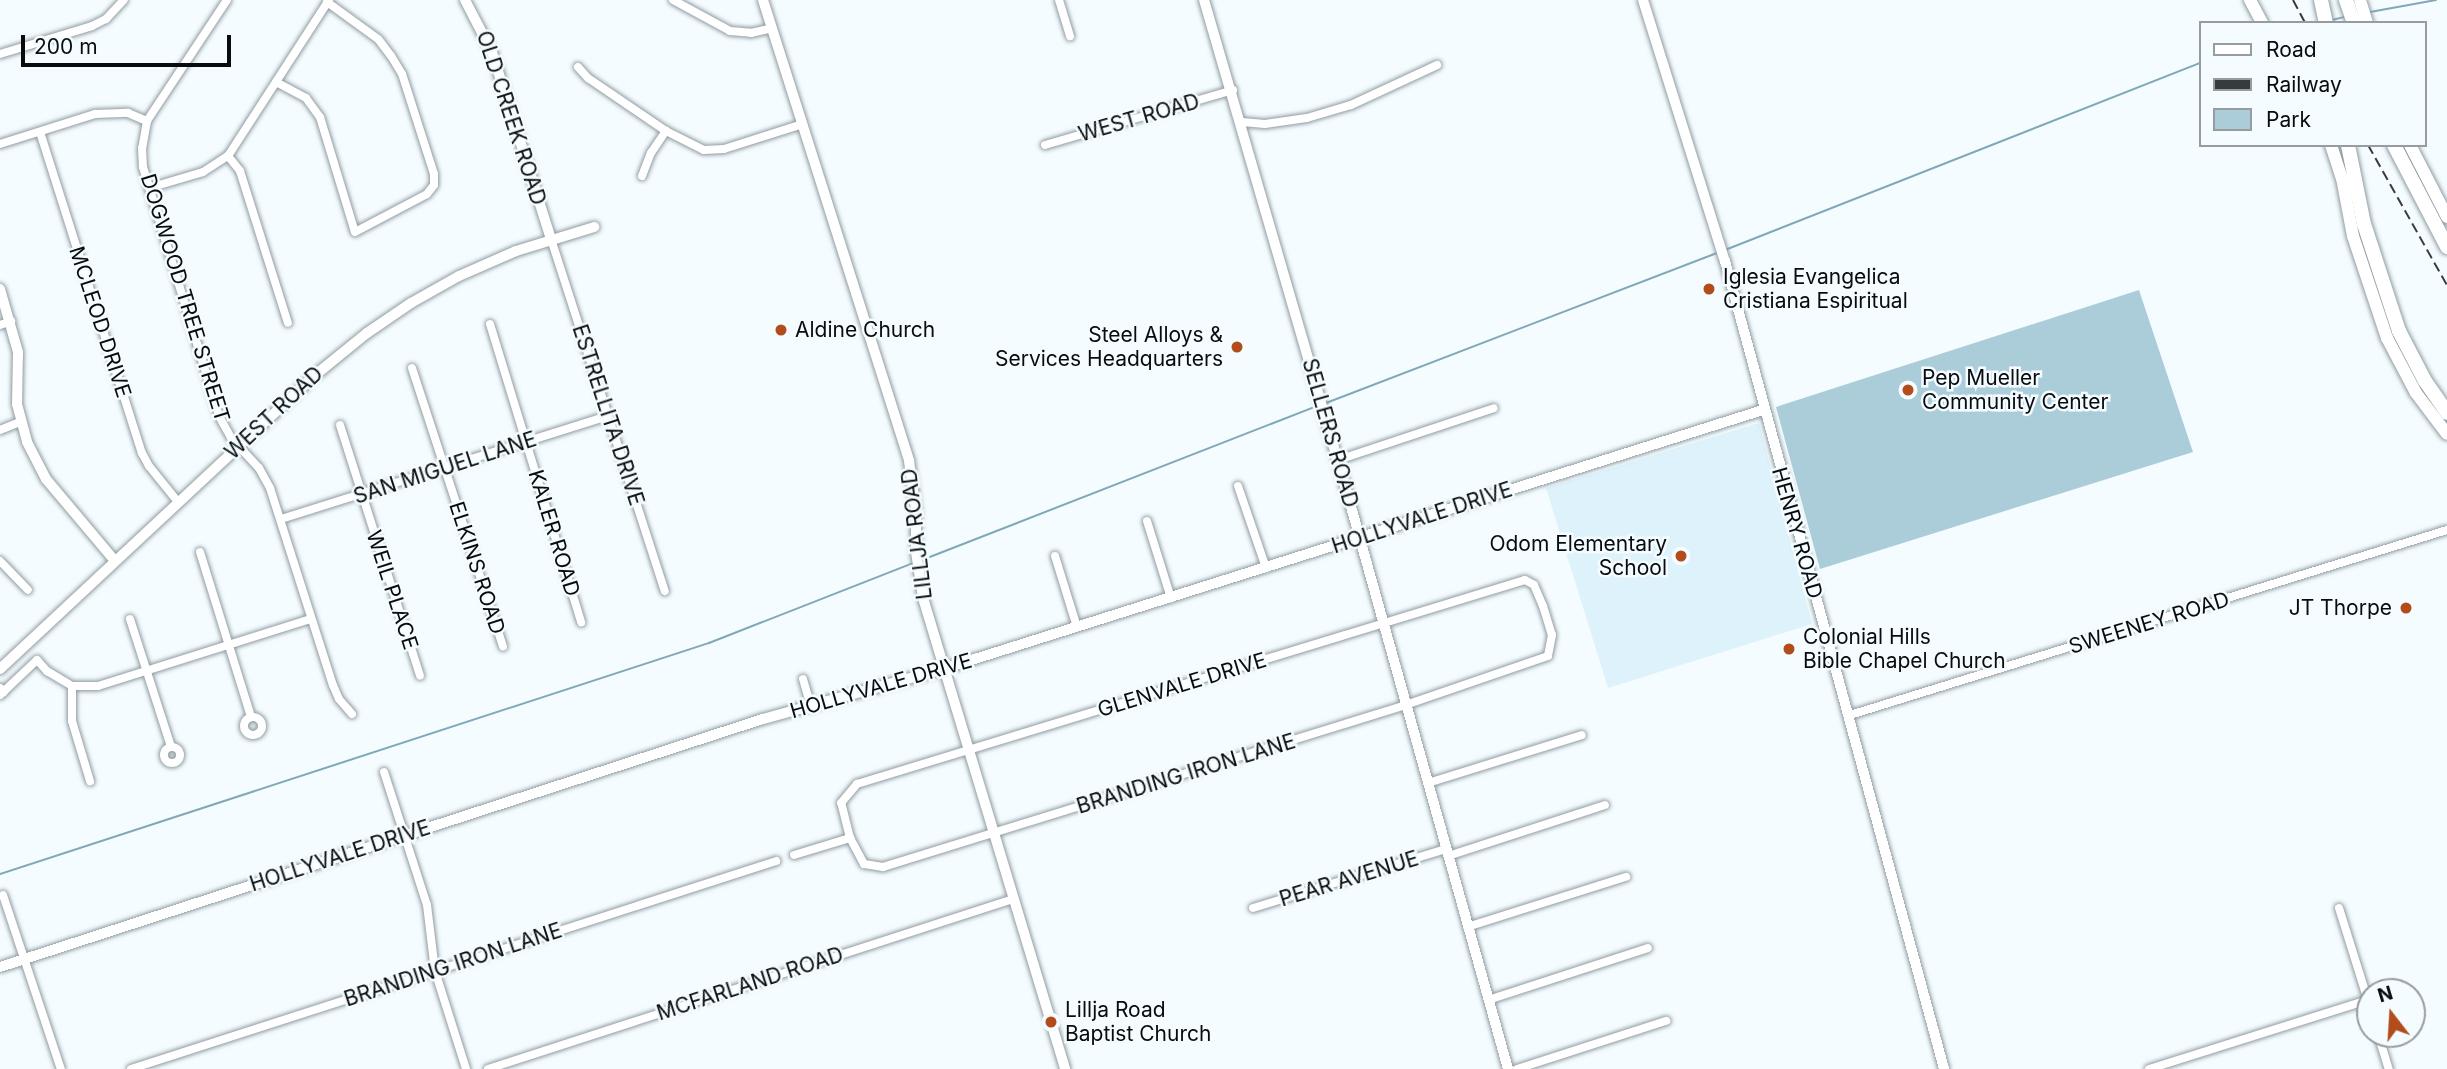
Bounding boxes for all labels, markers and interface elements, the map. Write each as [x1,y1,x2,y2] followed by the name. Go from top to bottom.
[24,21,234,65] scale bar
[2198,21,2426,147] legend
[471,28,551,208] street label: OLD CREEK ROAD
[34,34,98,59] text: 200 m
[2266,37,2317,62] text: Road
[2266,72,2342,97] text: Railway
[1076,89,1202,147] street label: WEST ROAD
[2266,107,2311,132] text: Park
[135,171,235,425] street label: DOGWOOD TREE STREET
[64,243,136,401] street label: MCLEOD DRIVE
[1723,264,1908,314] place label: Iglesia Evangelica Cristiana Espiritual
[1701,281,1717,297] marker: Iglesia Evangelica Cristiana Espiritual
[795,317,935,343] place label: Aldine Church
[567,321,649,509] street label: ESTRELLITA DRIVE
[773,322,789,338] marker: Aldine Church
[995,322,1223,372] place label: Steel Alloys & Services Headquarters
[1229,339,1245,355] marker: Steel Alloys & Services Headquarters
[1297,356,1363,510] street label: SELLERS ROAD
[220,361,328,465] street label: WEST ROAD
[1922,365,2108,415] place label: Pep Mueller Community Center
[1900,382,1916,398] marker: Pep Mueller Community Center
[350,427,540,509] street label: SAN MIGUEL LANE
[1766,464,1828,602] street label: HENRY ROAD
[523,467,585,599] street label: KALER ROAD
[896,467,938,601] street label: LILLJA ROAD
[1329,477,1515,559] street label: HOLLYVALE DRIVE
[444,499,510,637] street label: ELKINS ROAD
[361,527,423,653] street label: WEIL PLACE
[1489,531,1667,581] place label: Odom Elementary School
[1673,548,1689,564] marker: Odom Elementary School
[2066,587,2232,659] street label: SWEENEY ROAD
[2289,595,2392,621] place label: JT Thorpe
[2398,600,2414,616] marker: JT Thorpe
[1803,624,2006,674] place label: Colonial Hills Bible Chapel Church
[1781,641,1797,657] marker: Colonial Hills Bible Chapel Church
[1094,647,1270,723] street label: GLENVALE DRIVE
[787,648,975,724] street label: HOLLYVALE DRIVE
[1074,729,1298,819] street label: BRANDING IRON LANE
[247,815,433,897] street label: HOLLYVALE DRIVE
[1276,846,1422,912] street label: PEAR AVENUE
[341,918,565,1012] street label: BRANDING IRON LANE
[654,942,846,1026] street label: MCFARLAND ROAD
[2356,978,2426,1048] north arrow
[2375,981,2396,1007] text: N
[1065,997,1211,1047] place label: Lillja Road Baptist Church
[1043,1014,1059,1030] marker: Lillja Road Baptist Church

